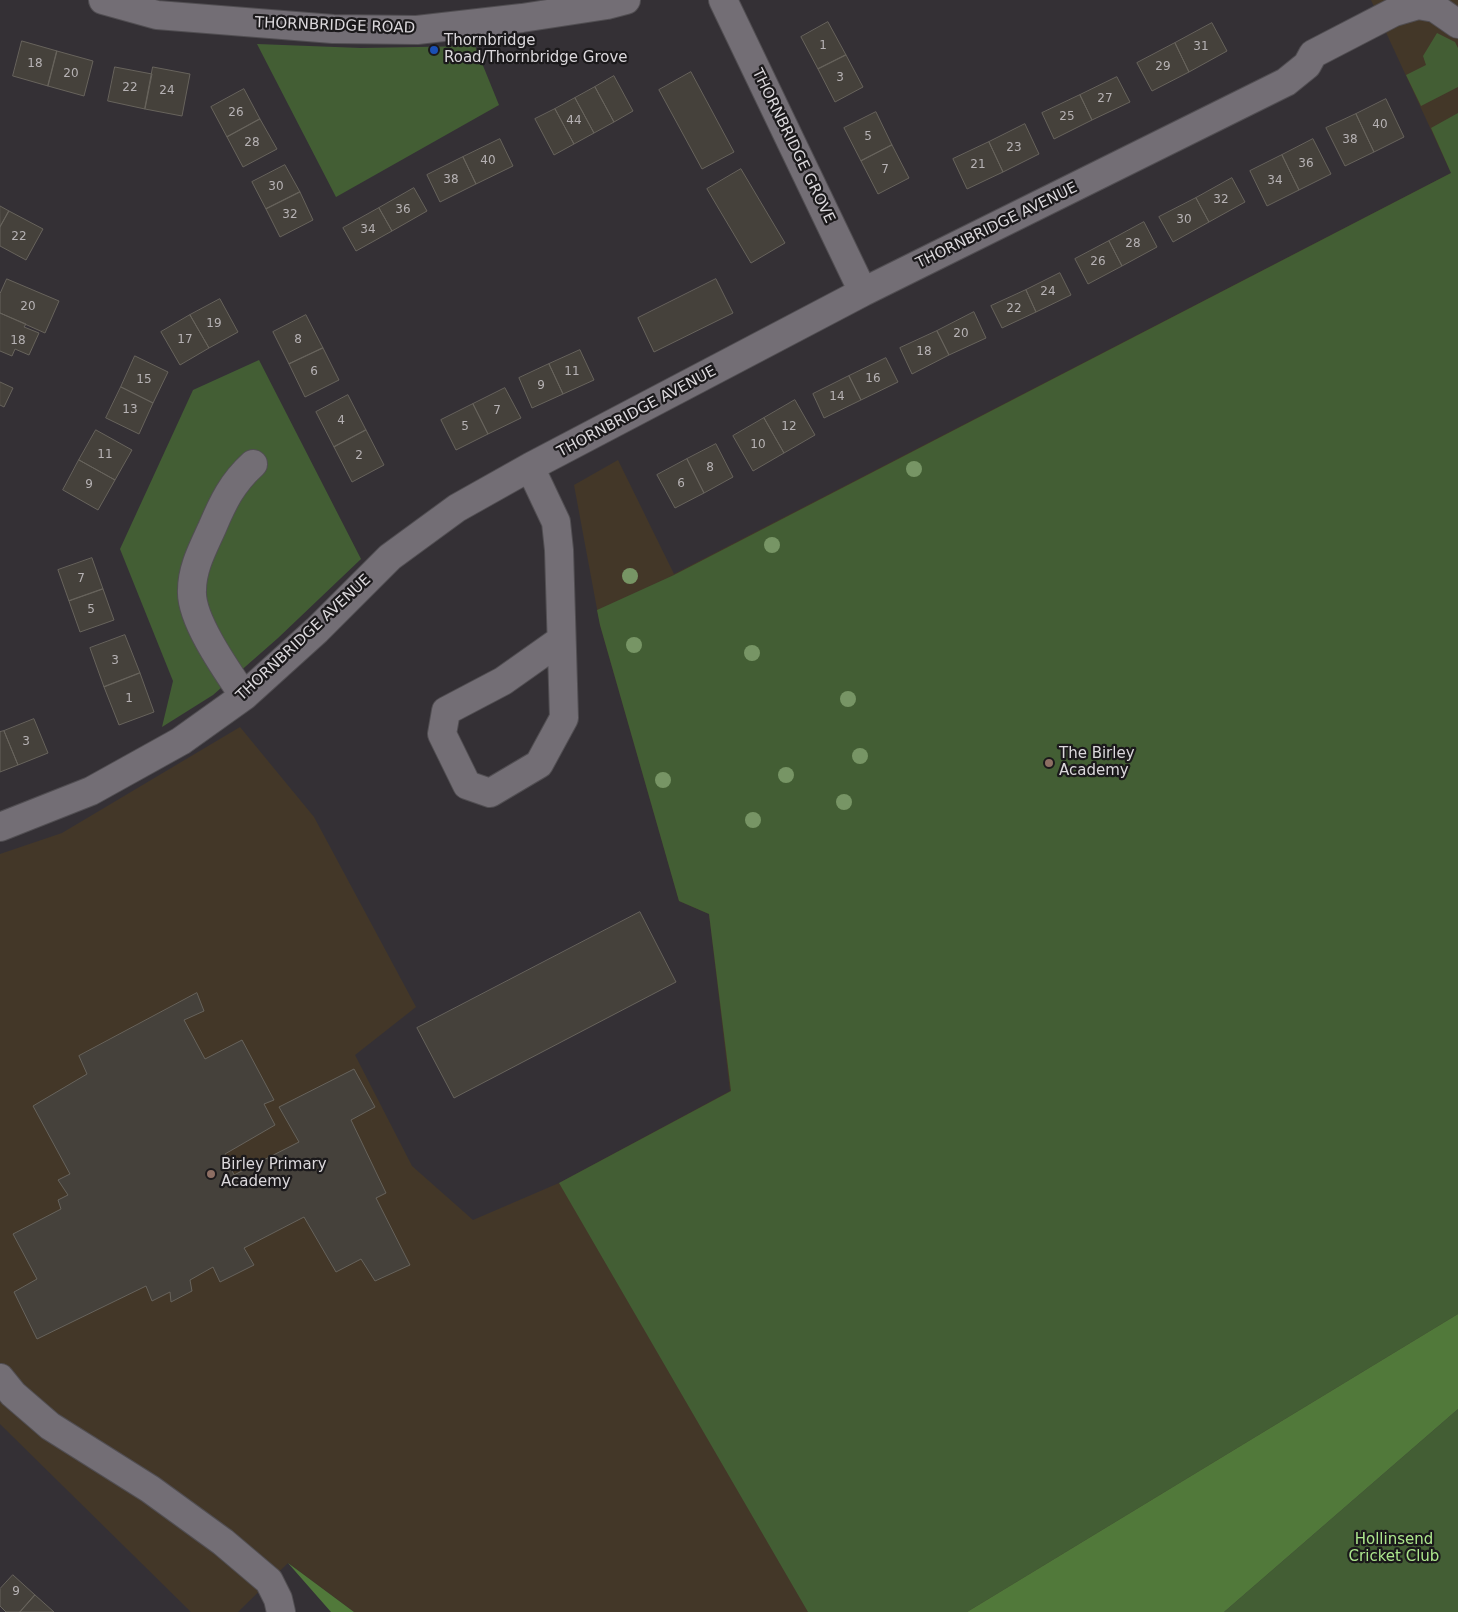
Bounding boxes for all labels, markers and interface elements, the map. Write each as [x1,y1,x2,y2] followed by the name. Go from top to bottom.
[255,14,415,38] street label: THORNBRIDGE ROAD
[444,32,628,67] place label: Thornbridge Road/Thornbridge Grove
[819,39,827,53] house number: 1
[1193,40,1209,54] house number: 31
[428,44,440,56] marker: Thornbridge Road/Thornbridge Grove
[27,57,43,71] house number: 18
[1155,60,1171,74] house number: 29
[748,66,838,226] street label: THORNBRIDGE GROVE
[63,67,79,81] house number: 20
[836,71,844,85] house number: 3
[122,81,138,95] house number: 22
[159,84,175,98] house number: 24
[1097,92,1113,106] house number: 27
[228,106,244,120] house number: 26
[1059,110,1075,124] house number: 25
[566,114,582,128] house number: 44
[1372,118,1388,132] house number: 40
[864,130,872,144] house number: 5
[1342,133,1358,147] house number: 38
[244,136,260,150] house number: 28
[1006,141,1022,155] house number: 23
[480,154,496,168] house number: 40
[1298,157,1314,171] house number: 36
[970,158,986,172] house number: 21
[881,163,889,177] house number: 7
[443,173,459,187] house number: 38
[1267,174,1283,188] house number: 34
[913,179,1081,273] street label: THORNBRIDGE AVENUE
[268,180,284,194] house number: 30
[1213,193,1229,207] house number: 32
[395,203,411,217] house number: 36
[282,208,298,222] house number: 32
[1176,213,1192,227] house number: 30
[360,223,376,237] house number: 34
[11,230,27,244] house number: 22
[1125,237,1141,251] house number: 28
[1090,255,1106,269] house number: 26
[1040,285,1056,299] house number: 24
[20,300,36,314] house number: 20
[1006,302,1022,316] house number: 22
[206,317,222,331] house number: 19
[953,327,969,341] house number: 20
[177,333,193,347] house number: 17
[294,333,302,347] house number: 8
[10,334,26,348] house number: 18
[916,345,932,359] house number: 18
[555,362,719,462] street label: THORNBRIDGE AVENUE
[310,365,318,379] house number: 6
[564,365,580,379] house number: 11
[865,372,881,386] house number: 16
[136,373,152,387] house number: 15
[537,379,545,393] house number: 9
[829,390,845,404] house number: 14
[122,403,138,417] house number: 13
[493,404,501,418] house number: 7
[337,414,345,428] house number: 4
[461,420,469,434] house number: 5
[781,420,797,434] house number: 12
[750,438,766,452] house number: 10
[97,448,113,462] house number: 11
[355,449,363,463] house number: 2
[706,461,714,475] house number: 8
[677,477,685,491] house number: 6
[85,478,93,492] house number: 9
[233,571,375,705] street label: THORNBRIDGE AVENUE
[77,572,85,586] house number: 7
[87,603,95,617] house number: 5
[111,654,119,668] house number: 3
[125,692,133,706] house number: 1
[22,735,30,749] house number: 3
[1059,745,1135,780] place label: The Birley Academy
[1043,757,1055,769] marker: The Birley Academy
[221,1156,327,1191] place label: Birley Primary Academy
[205,1168,217,1180] marker: Birley Primary Academy
[1349,1531,1439,1566] park label: Hollinsend Cricket Club
[12,1585,20,1599] house number: 9

